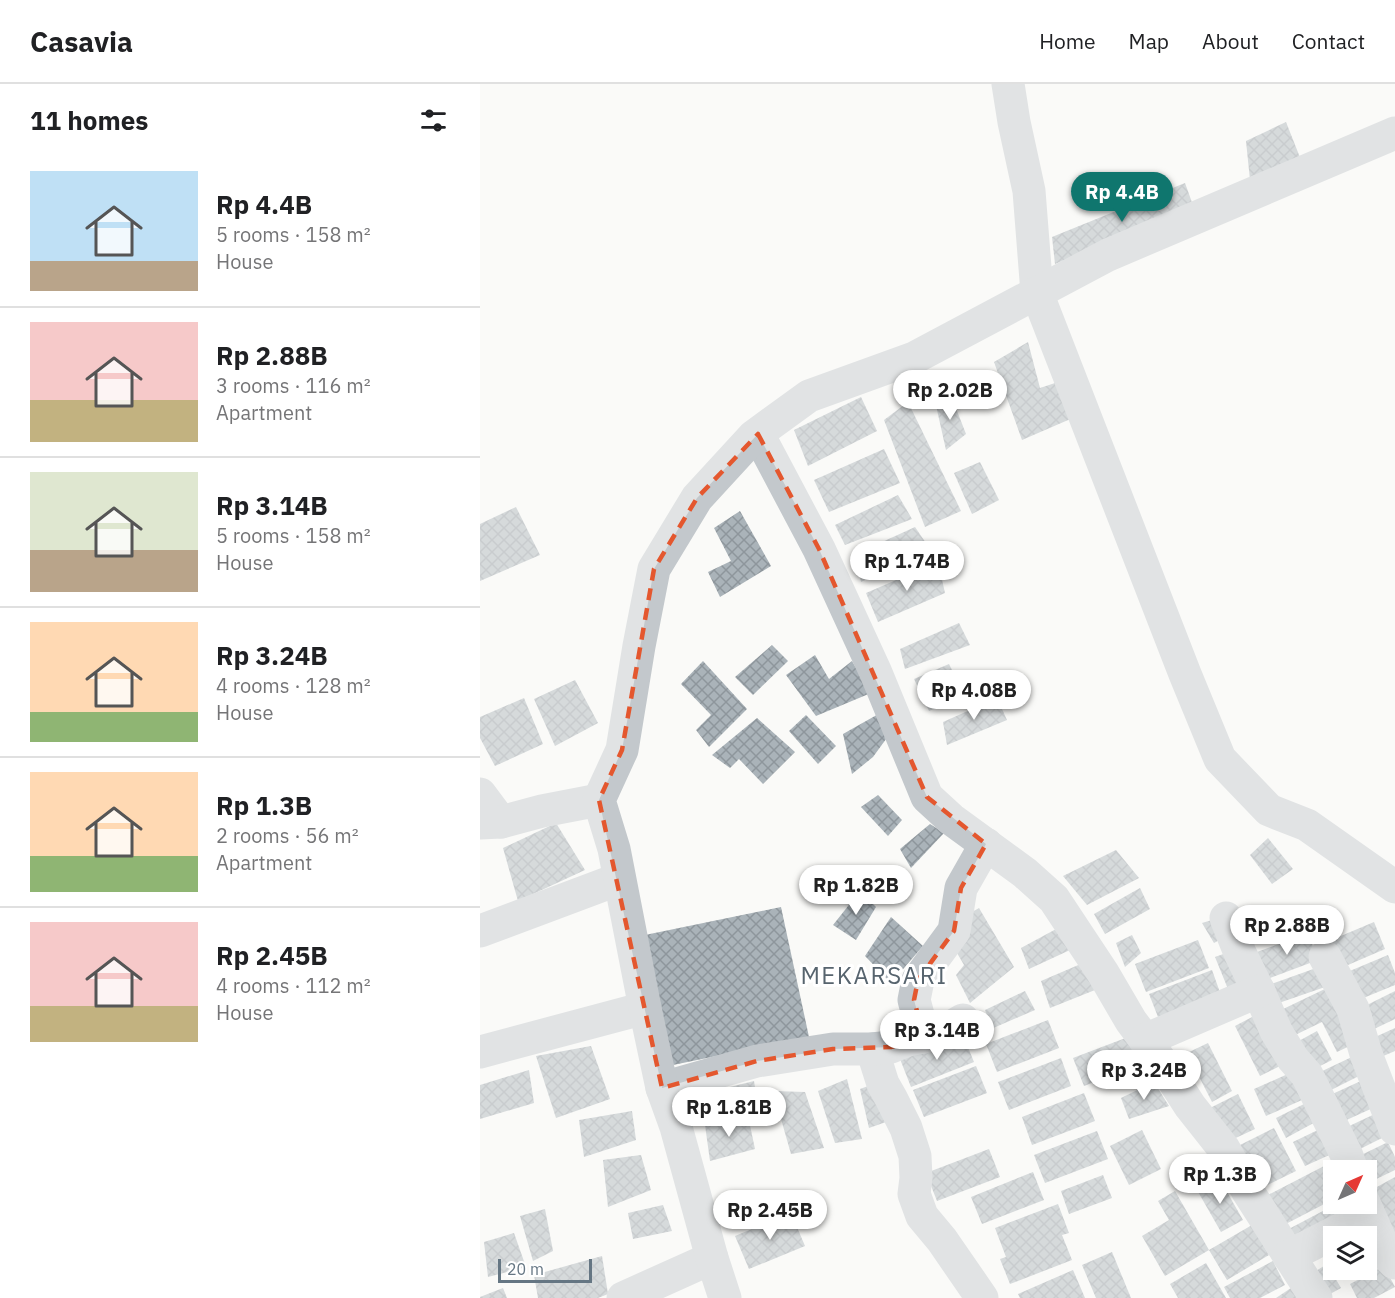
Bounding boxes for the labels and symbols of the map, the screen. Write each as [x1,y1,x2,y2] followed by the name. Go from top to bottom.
[1067,172,1177,223] pin: Rp 4.4B
[888,370,1012,421] pin: Rp 2.02B
[845,541,969,592] pin: Rp 1.74B
[912,670,1036,721] pin: Rp 4.08B
[794,865,918,916] pin: Rp 1.82B
[1225,905,1349,956] pin: Rp 2.88B
[800,959,948,991] district label: MEKARSARI
[875,1010,999,1061] pin: Rp 3.14B
[1082,1050,1206,1101] pin: Rp 3.24B
[667,1087,791,1138] pin: Rp 1.81B
[1165,1154,1275,1205] pin: Rp 1.3B
[1323,1160,1377,1214] north arrow
[708,1190,832,1241] pin: Rp 2.45B
[498,1256,592,1284] scale bar

